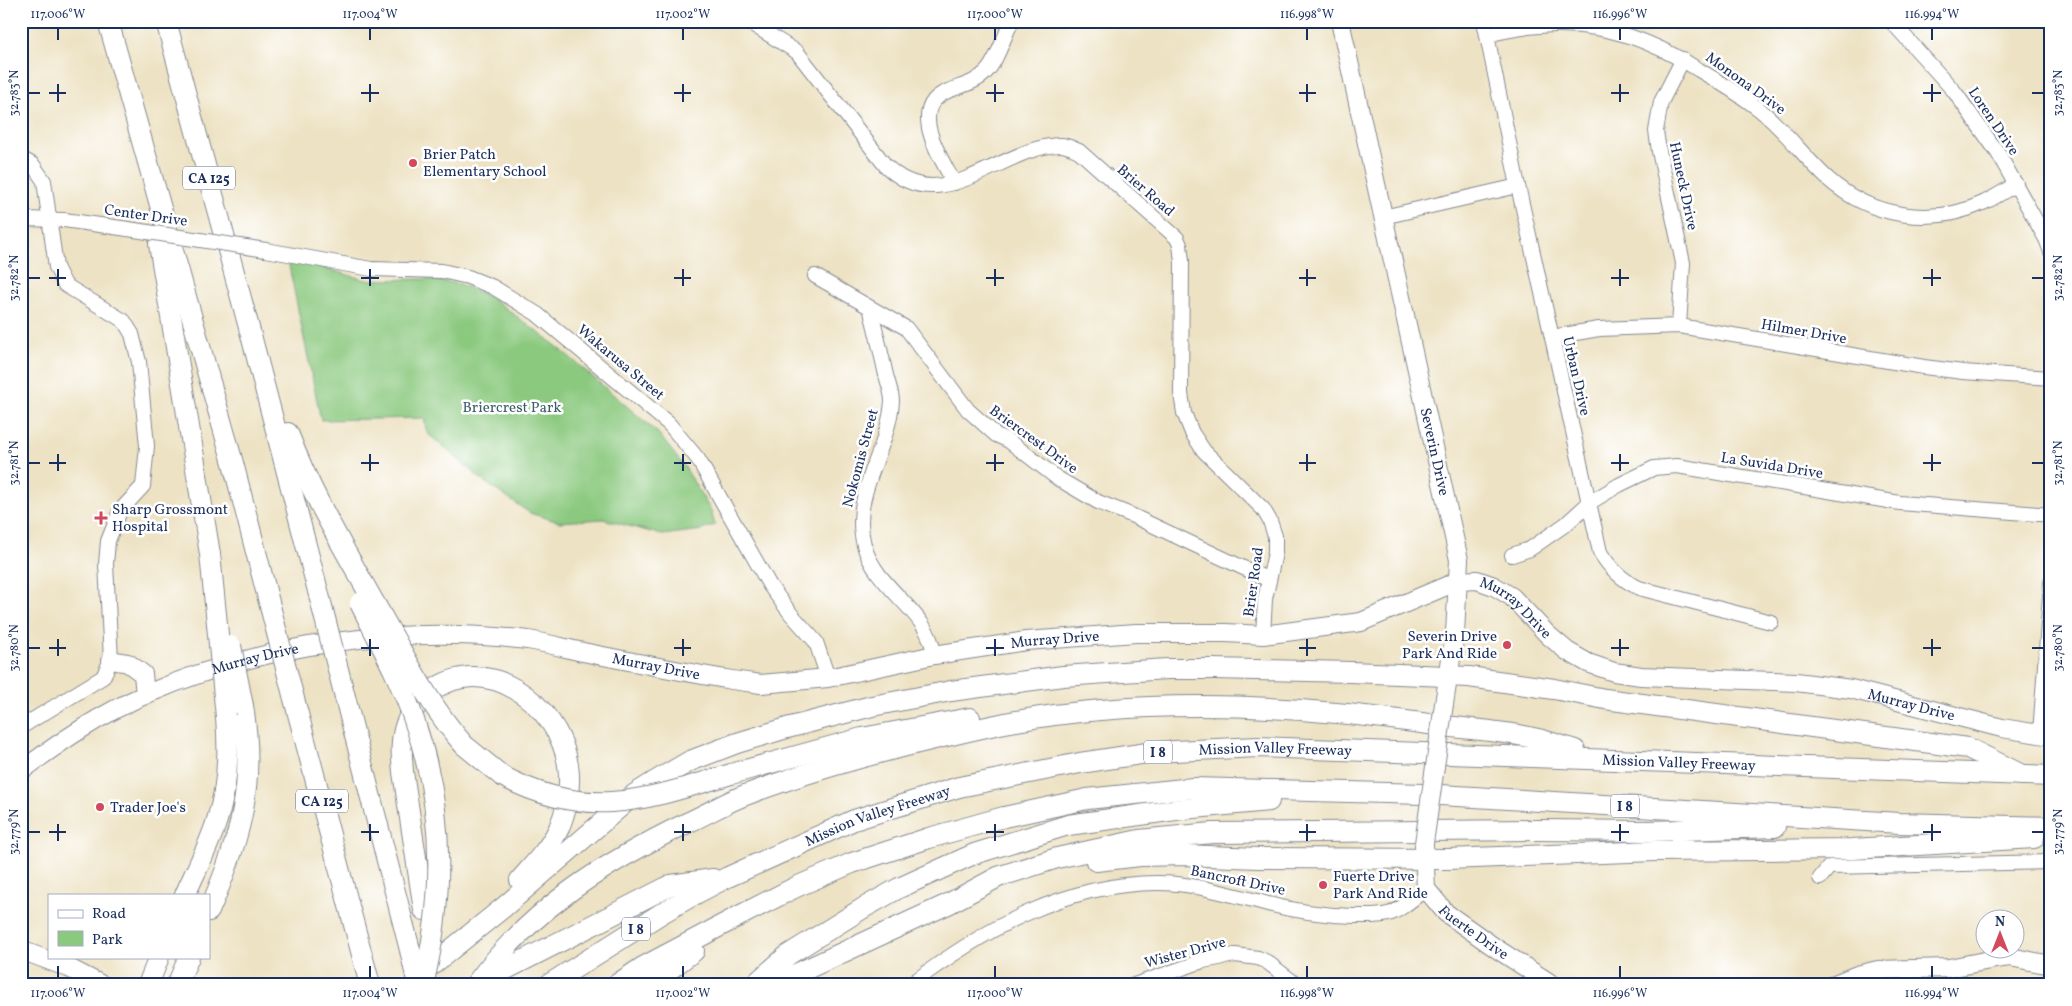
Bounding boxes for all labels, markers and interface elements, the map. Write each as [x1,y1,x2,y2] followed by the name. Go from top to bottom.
[31,7,85,23] text: 117.006°W
[342,7,398,23] text: 117.004°W
[656,7,710,23] text: 117.002°W
[967,7,1023,23] text: 117.000°W
[1280,7,1334,23] text: 116.998°W
[1593,7,1647,23] text: 116.996°W
[1905,7,1959,23] text: 116.994°W
[1701,48,1790,121] street label: Monona Drive
[7,70,23,116] text: 32.783°N
[2051,70,2067,116] text: 32.783°N
[1962,83,2023,160] street label: Loren Drive
[1663,140,1702,232] street label: Huneck Drive
[423,145,546,183] place label: Brier Patch Elementary School
[407,157,419,169] marker: Brier Patch Elementary School
[1112,160,1178,222] street label: Brier Road
[183,167,235,190] road number: CA 125
[103,200,189,233] street label: Center Drive
[7,255,23,301] text: 32.782°N
[2051,255,2067,301] text: 32.782°N
[1759,315,1848,350] street label: Hilmer Drive
[572,320,668,406] street label: Wakarusa Street
[1556,335,1595,418] street label: Urban Drive
[463,398,561,419] park label: Briercrest Park
[984,401,1082,480] street label: Briercrest Drive
[1414,406,1454,498] street label: Severin Drive
[838,407,885,510] street label: Nokomis Street
[7,441,23,485] text: 32.781°N
[2051,441,2067,485] text: 32.781°N
[1719,448,1824,485] street label: La Suvida Drive
[112,500,228,538] place label: Sharp Grossmont Hospital
[94,511,108,525] marker: Sharp Grossmont Hospital
[1239,546,1270,619] street label: Brier Road
[1477,573,1556,644] street label: Murray Drive
[7,624,23,672] text: 32.780°N
[2051,624,2067,672] text: 32.780°N
[1009,627,1100,655] street label: Murray Drive
[1402,627,1497,665] place label: Severin Drive Park And Ride
[209,639,301,681] street label: Murray Drive
[1501,639,1513,651] marker: Severin Drive Park And Ride
[610,649,701,686] street label: Murray Drive
[1865,685,1957,727] street label: Murray Drive
[1198,738,1352,762] street label: Mission Valley Freeway
[1144,740,1172,764] road number: I 8
[1602,751,1756,777] street label: Mission Valley Freeway
[802,781,953,853] street label: Mission Valley Freeway
[296,789,348,812] road number: CA 125
[1611,794,1639,818] road number: I 8
[110,798,186,819] place label: Trader Joe's
[94,801,106,813] marker: Trader Joe's
[7,809,23,855] text: 32.779°N
[2051,809,2067,855] text: 32.779°N
[1188,861,1287,902] street label: Bancroft Drive
[1333,867,1428,905] place label: Fuerte Drive Park And Ride
[1317,879,1329,891] marker: Fuerte Drive Park And Ride
[48,894,210,958] legend
[1432,902,1512,966] street label: Fuerte Drive
[92,904,126,925] text: Road
[1974,908,2024,958] north arrow
[1995,913,2005,932] text: N
[622,918,650,941] road number: I 8
[92,930,123,951] text: Park
[1142,932,1229,974] street label: Wister Drive
[31,986,85,1002] text: 117.006°W
[342,986,398,1002] text: 117.004°W
[656,986,710,1002] text: 117.002°W
[967,986,1023,1002] text: 117.000°W
[1280,986,1334,1002] text: 116.998°W
[1593,986,1647,1002] text: 116.996°W
[1905,986,1959,1002] text: 116.994°W

